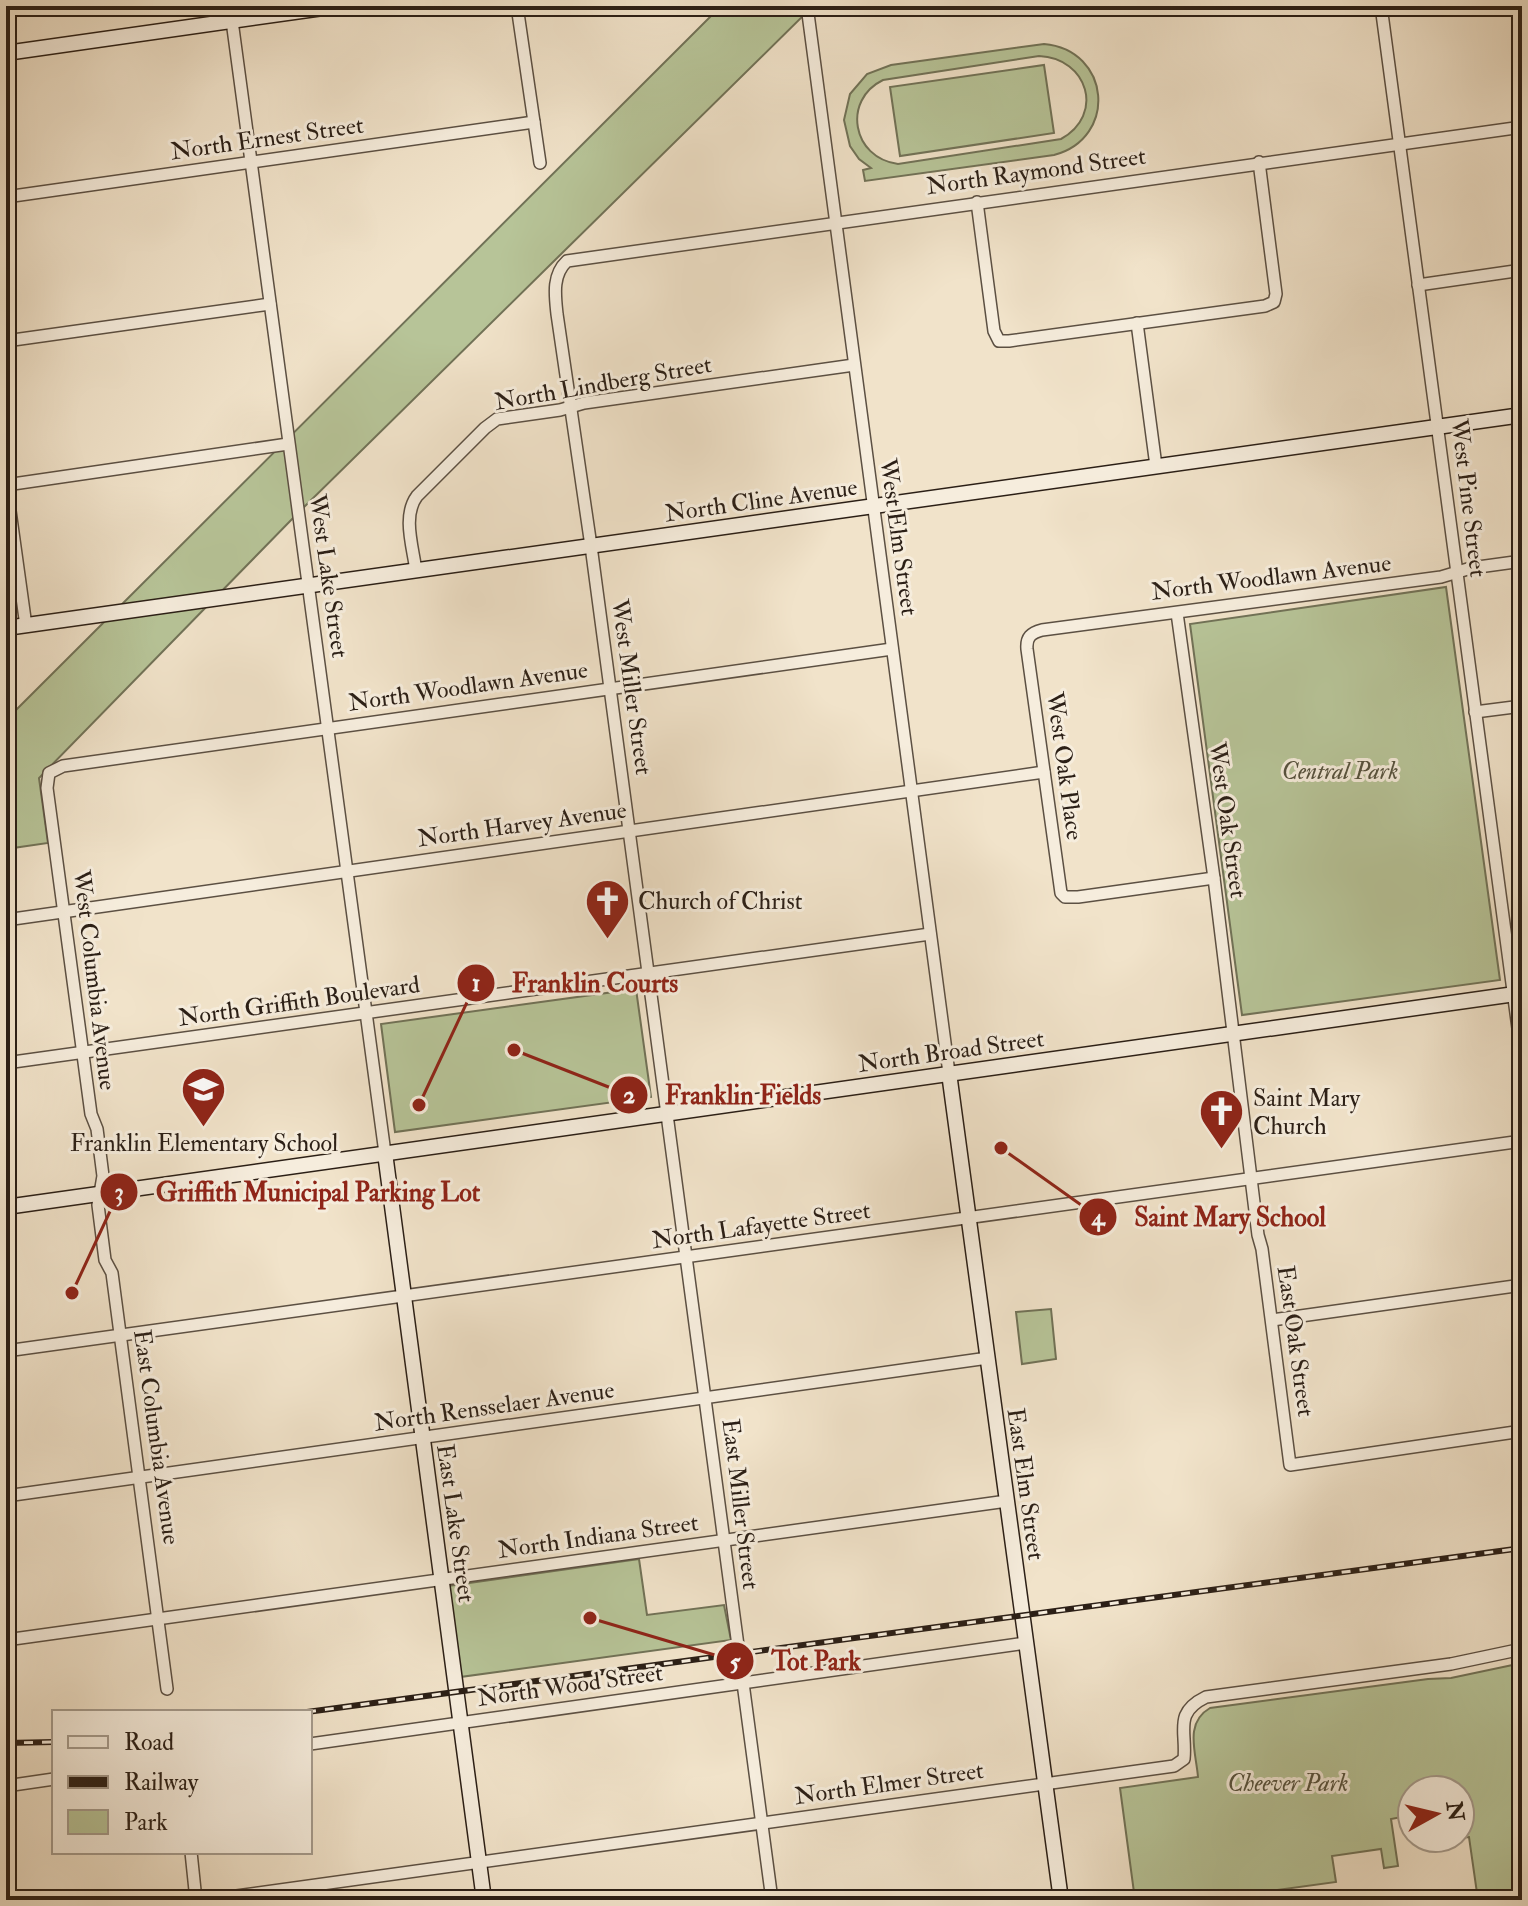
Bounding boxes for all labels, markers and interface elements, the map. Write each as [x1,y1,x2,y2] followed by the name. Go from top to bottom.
[169,110,366,167] street label: North Ernest Street
[924,141,1148,202] street label: North Raymond Street
[492,349,714,418] street label: North Lindberg Street
[1443,416,1494,579] street label: West Pine Street
[872,456,925,618] street label: West Elm Street
[663,472,859,529] street label: North Cline Avenue
[302,491,355,660] street label: West Lake Street
[1149,547,1393,608] street label: North Woodlawn Avenue
[604,596,659,777] street label: West Miller Street
[346,654,590,719] street label: North Woodlawn Avenue
[1039,689,1090,842] street label: West Oak Place
[1201,739,1254,900] street label: West Oak Street
[1282,756,1398,787] park label: Central Park
[416,794,629,855] street label: North Harvey Avenue
[65,867,123,1092] street label: West Columbia Avenue
[583,877,631,940] church icon: Church of Christ
[638,886,803,917] place label: Church of Christ
[456,958,695,1008] callout: Franklin Courts
[472,968,480,999] text: 1
[512,968,678,1000] text: Franklin Courts
[176,969,422,1034] street label: North Griffith Boulevard
[856,1023,1046,1080] street label: North Broad Street
[180,1065,228,1128] school or university icon: Franklin Elementary School
[609,1070,837,1120] callout: Franklin Fields
[623,1080,635,1111] text: 2
[665,1080,821,1112] text: Franklin Fields
[1253,1083,1361,1142] place label: Saint Mary Church
[1198,1088,1246,1151] church icon: Saint Mary Church
[70,1128,338,1159] place label: Franklin Elementary School
[99,1167,496,1217] callout: Griffith Municipal Parking Lot
[114,1177,124,1208] text: 3
[156,1177,481,1210] text: Griffith Municipal Parking Lot
[1078,1192,1342,1242] callout: Saint Mary School
[650,1195,873,1256] street label: North Lafayette Street
[1091,1202,1107,1233] text: 4
[1134,1202,1326,1235] text: Saint Mary School
[1270,1264,1321,1419] street label: East Oak Street
[126,1328,187,1547] street label: East Columbia Avenue
[372,1374,616,1439] street label: North Rensselaer Avenue
[999,1406,1052,1562] street label: East Elm Street
[715,1417,766,1591] street label: East Miller Street
[429,1442,482,1604] street label: East Lake Street
[496,1507,700,1566] street label: North Indiana Street
[715,1636,877,1686] callout: Tot Park
[770,1646,861,1678] text: Tot Park
[730,1647,741,1678] text: 5
[475,1657,665,1714] street label: North Wood Street
[52,1710,312,1854] legend
[124,1727,174,1758] text: Road
[792,1755,986,1812] street label: North Elmer Street
[124,1767,199,1798] text: Railway
[1227,1768,1349,1799] park label: Cheever Park
[1396,1774,1476,1854] north arrow
[1439,1799,1470,1823] text: N
[124,1807,168,1838] text: Park

